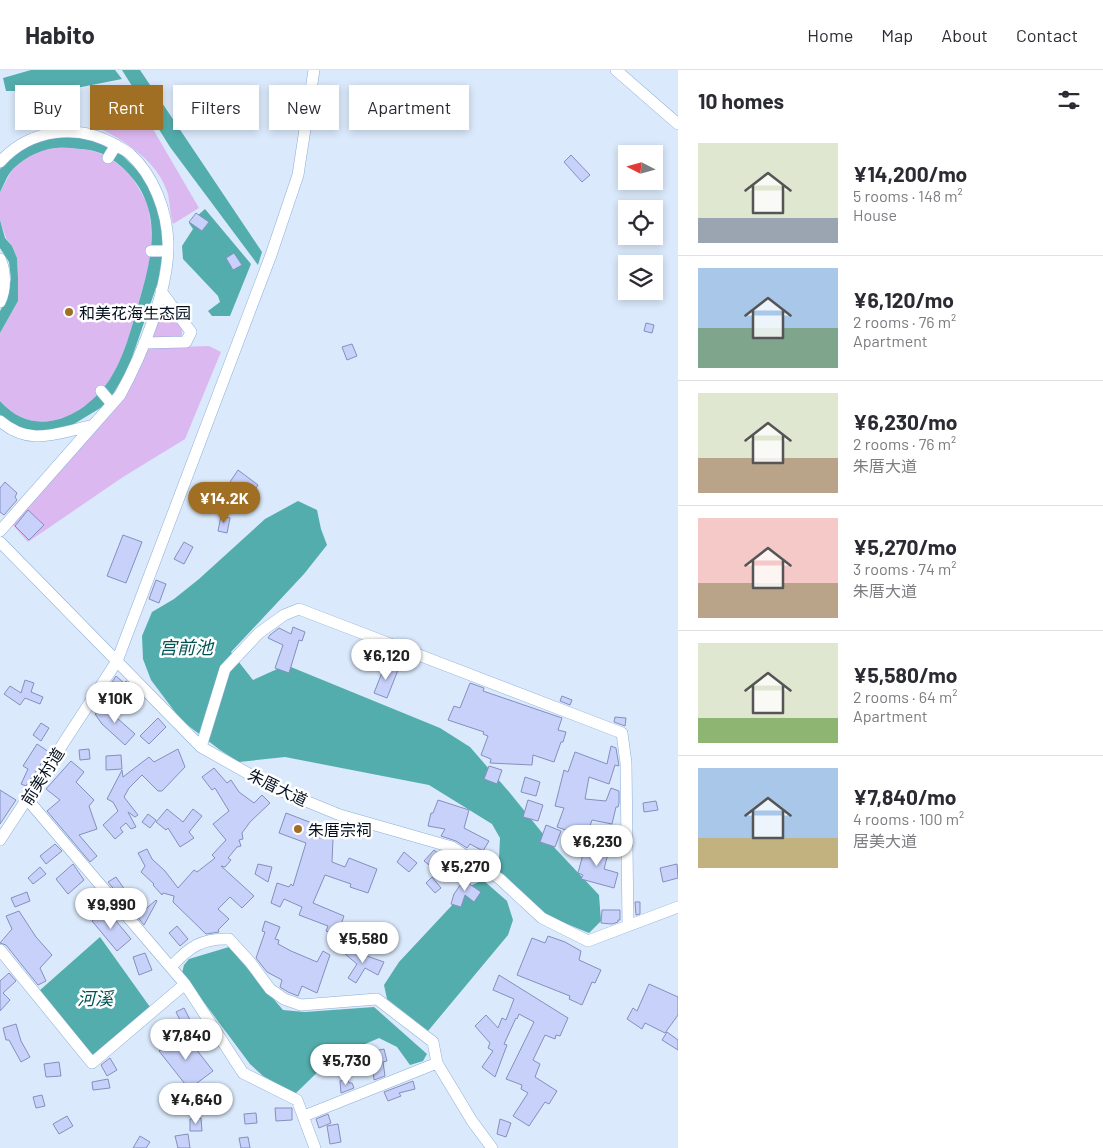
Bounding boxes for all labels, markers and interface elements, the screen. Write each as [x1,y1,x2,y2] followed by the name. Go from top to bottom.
[25,20,95,49] text: Habito
[807,24,853,46] text: Home
[881,24,913,46] text: Map
[941,24,988,46] text: About
[1016,24,1078,46] text: Contact
[15,85,80,130] chip: Buy
[90,85,163,130] chip: Rent
[173,85,259,130] chip: Filters
[269,85,339,130] chip: New
[349,85,469,130] chip: Apartment
[1055,86,1083,114] icon: filters
[698,88,784,113] text: 10 homes
[618,145,662,190] north arrow
[618,145,663,300] map controls
[853,161,967,186] text: ¥14,200/mo
[738,163,798,223] icon: home
[853,186,963,205] text: 5 rooms · 148 m²
[618,200,663,245] button: locate
[853,205,897,224] text: House
[618,255,663,300] button: layers
[853,287,954,312] text: ¥6,120/mo
[738,288,798,348] icon: home
[79,303,191,322] place label: 和美花海生态园
[63,306,75,318] marker: 和美花海生态园
[853,312,956,331] text: 2 rooms · 76 m²
[853,331,928,350] text: Apartment
[853,409,958,434] text: ¥6,230/mo
[738,413,798,473] icon: home
[853,434,956,453] text: 2 rooms · 76 m²
[853,456,917,475] text: 朱厝大道
[183,482,265,524] pin: ¥14.2K
[199,488,249,507] text: ¥14.2K
[853,534,957,559] text: ¥5,270/mo
[738,538,798,598] icon: home
[853,559,956,578] text: 3 rooms · 74 m²
[853,581,917,600] text: 朱厝大道
[159,636,215,658] water label: 宫前池
[345,638,427,681] pin: ¥6,120
[362,645,410,664] text: ¥6,120
[853,662,957,687] text: ¥5,580/mo
[738,663,798,723] icon: home
[85,682,145,724] pin: ¥10K
[853,687,957,706] text: 2 rooms · 64 m²
[97,688,133,707] text: ¥10K
[853,706,928,725] text: Apartment
[17,744,67,808] street label: 前美村道
[245,764,311,810] street label: 朱厝大道
[853,784,957,809] text: ¥7,840/mo
[738,788,798,848] icon: home
[853,809,964,828] text: 4 rooms · 100 m²
[308,820,372,839] place label: 朱厝宗祠
[292,823,304,835] marker: 朱厝宗祠
[556,824,638,867] pin: ¥6,230
[572,831,622,850] text: ¥6,230
[853,831,917,850] text: 居美大道
[424,850,506,892] pin: ¥5,270
[440,856,490,875] text: ¥5,270
[70,888,152,930] pin: ¥9,990
[86,894,136,913] text: ¥9,990
[322,922,404,964] pin: ¥5,580
[338,928,388,947] text: ¥5,580
[77,987,115,1009] water label: 河溪
[145,1018,227,1061] pin: ¥7,840
[161,1025,211,1044] text: ¥7,840
[305,1044,387,1086] pin: ¥5,730
[321,1050,371,1069] text: ¥5,730
[155,1082,237,1125] pin: ¥4,640
[170,1089,222,1108] text: ¥4,640

